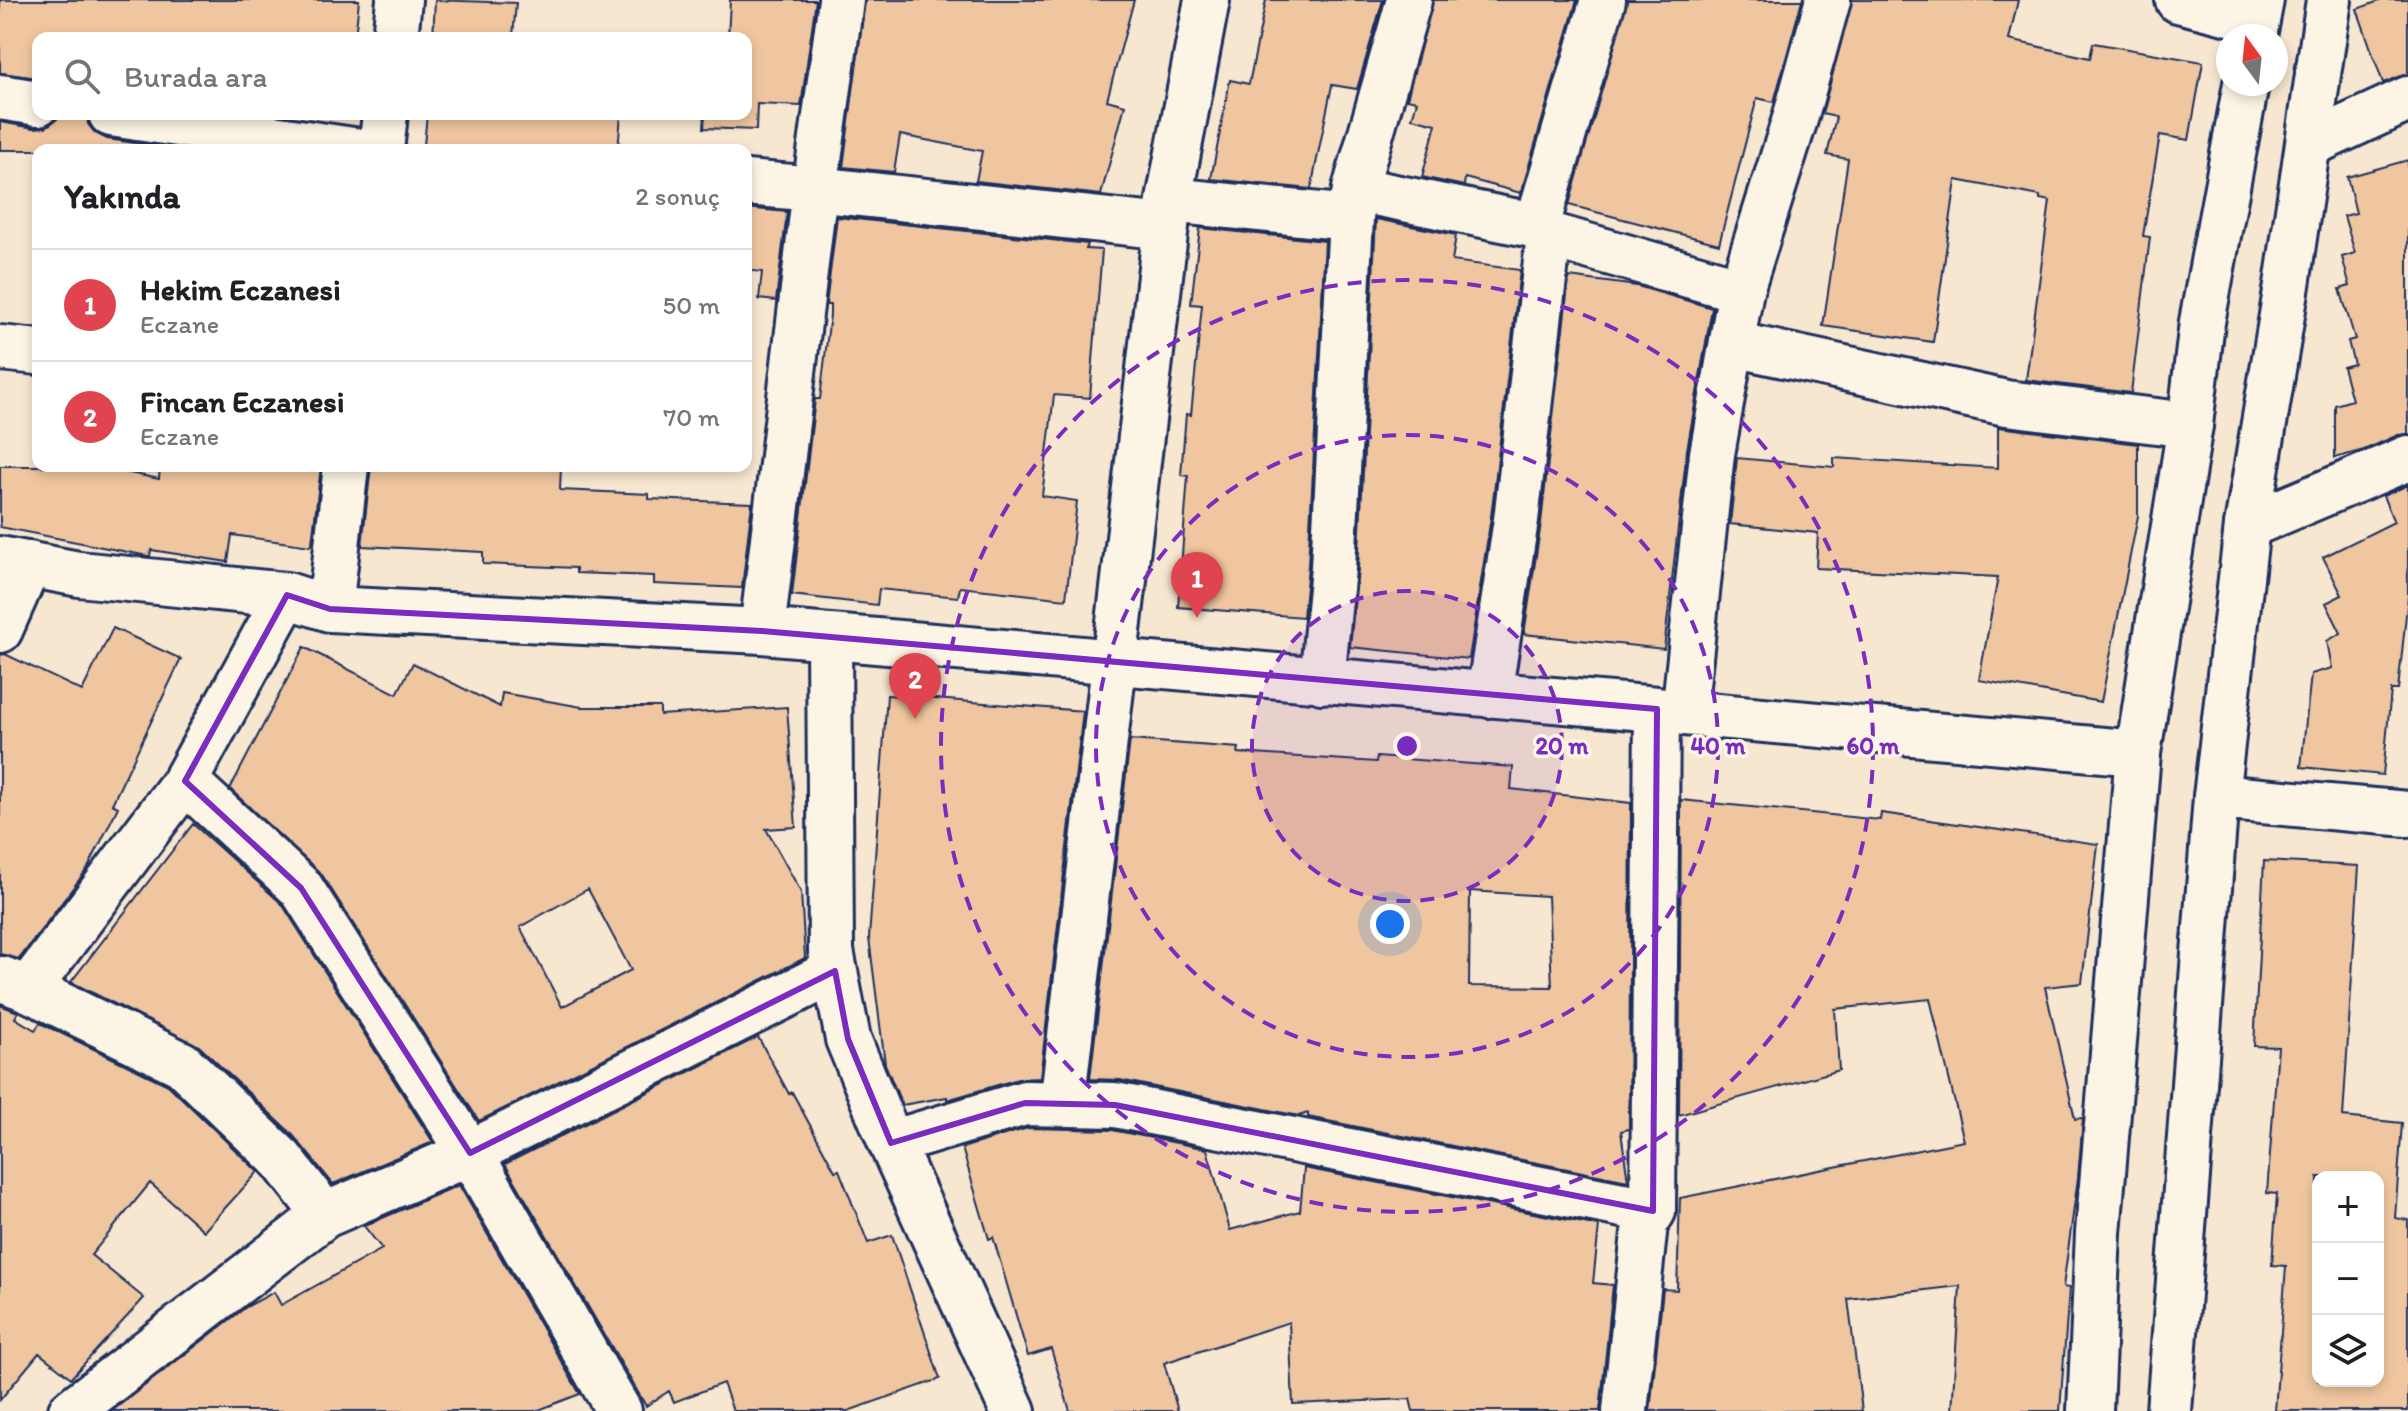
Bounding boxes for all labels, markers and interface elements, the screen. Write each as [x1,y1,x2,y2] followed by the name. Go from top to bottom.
[2216,24,2288,96] north arrow
[32,32,752,120] search box
[60,54,104,98] icon: search
[124,58,267,95] text: Burada ara
[64,176,180,217] text: Yakında
[635,180,720,212] text: 2 sonuç
[140,271,341,308] text: Hekim Eczanesi
[84,289,96,321] text: 1
[663,289,720,321] text: 50 m
[140,308,219,340] text: Eczane
[140,383,344,420] text: Fincan Eczanesi
[83,401,97,433] text: 2
[663,401,720,433] text: 70 m
[140,420,219,452] text: Eczane
[1171,552,1223,618] pin: 1
[889,653,941,719] pin: 2
[1536,731,1589,760] text: 20 m
[1691,731,1746,760] text: 40 m
[1846,731,1900,760] text: 60 m
[1393,732,1421,760] centre of rings
[1370,904,1410,944] your location
[2312,1171,2384,1387] map controls
[2312,1171,2384,1243] button: +
[2312,1243,2384,1315] button: −
[2312,1315,2384,1387] button: layers

